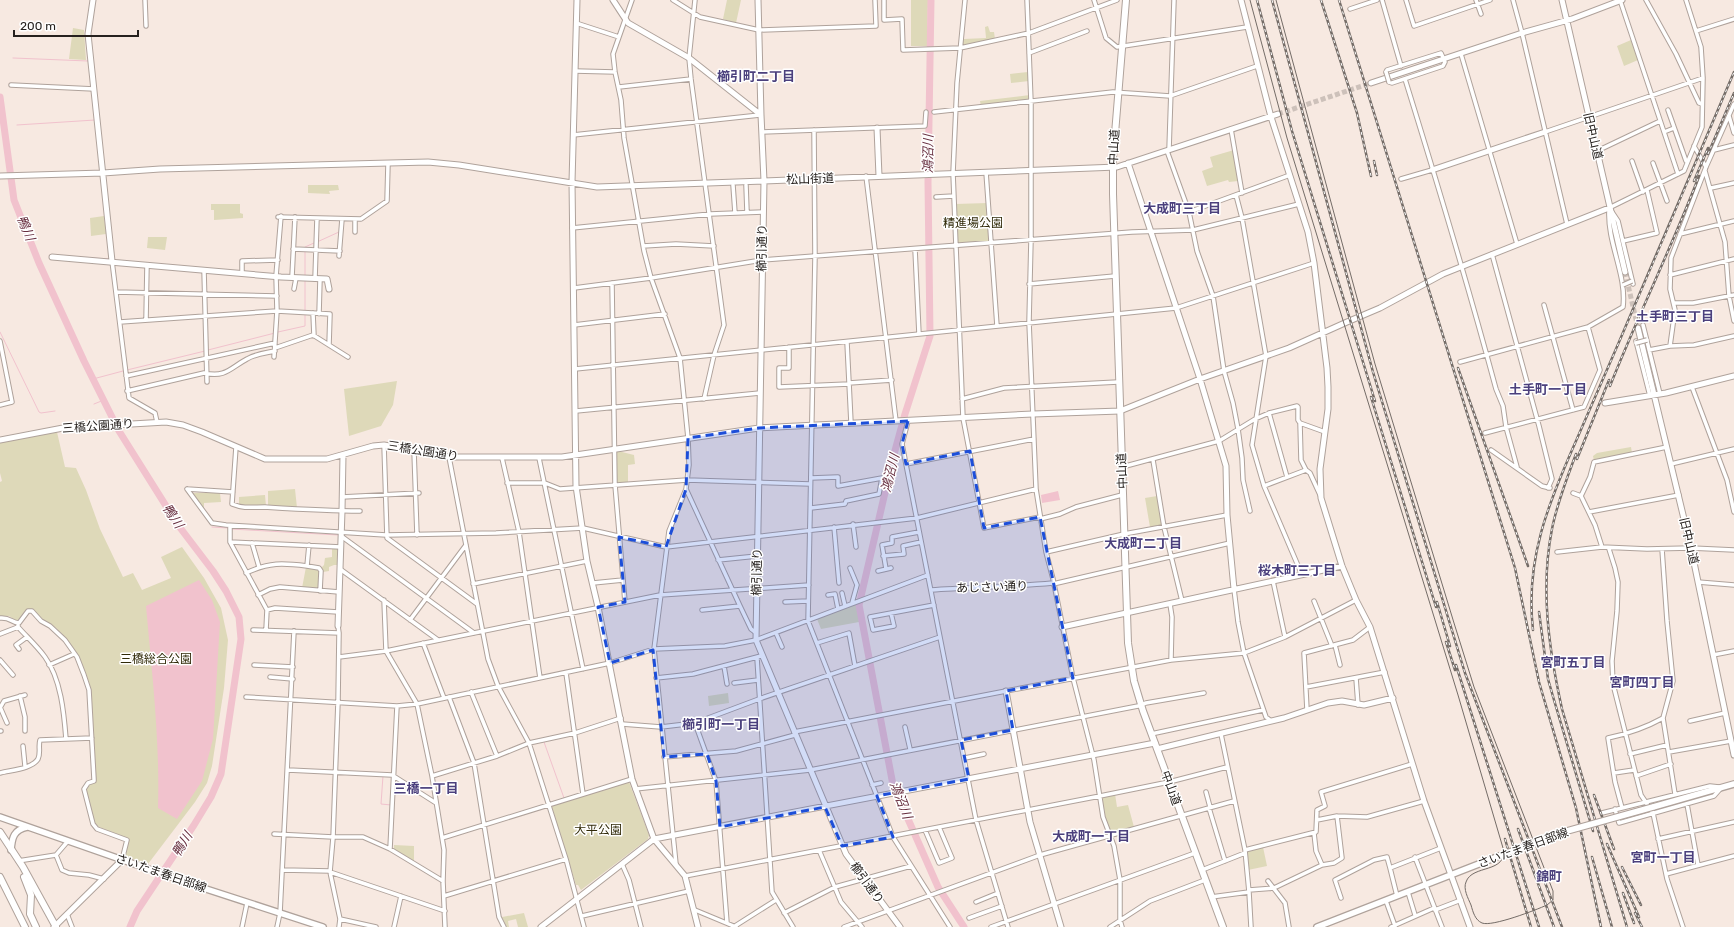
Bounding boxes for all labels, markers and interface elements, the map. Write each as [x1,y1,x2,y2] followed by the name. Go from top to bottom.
[14,12,138,38] scale bar
[20,19,56,33] text: 200 m
[717,69,795,84] district label: 櫛引町二丁目
[1581,111,1605,161] street label: 旧中山道
[1106,129,1122,165] street label: 中山道
[920,132,936,174] water label: 鴻沼川
[786,171,834,187] street label: 松山街道
[1143,201,1221,216] district label: 大成町三丁目
[14,213,39,245] water label: 鴨川
[943,216,1003,230] park label: 精進場公園
[755,224,769,272] street label: 櫛引通り
[1636,309,1714,324] district label: 土手町三丁目
[1509,382,1587,397] district label: 土手町一丁目
[62,417,134,435] street label: 三橋公園通り
[386,438,460,464] street label: 三橋公園通り
[878,450,902,494] water label: 鴻沼川
[1114,453,1130,489] street label: 中山道
[160,501,188,533] water label: 鴨川
[1677,516,1701,566] street label: 旧中山道
[1104,536,1182,551] district label: 大成町二丁目
[750,548,764,596] street label: 櫛引通り
[1258,563,1336,578] district label: 桜木町三丁目
[956,579,1028,595] street label: あじさい通り
[120,652,192,666] park label: 三橋総合公園
[1540,655,1606,670] district label: 宮町五丁目
[1609,675,1675,690] district label: 宮町四丁目
[682,717,760,732] district label: 櫛引町一丁目
[1158,769,1184,807] street label: 中山道
[887,779,916,823] water label: 鴻沼川
[393,781,459,796] district label: 三橋一丁目
[574,823,622,837] park label: 大平公園
[1476,825,1570,871] street label: さいたま春日部線
[169,827,196,859] water label: 鴨川
[1052,829,1130,844] district label: 大成町一丁目
[1630,850,1696,865] district label: 宮町一丁目
[113,851,209,895] street label: さいたま春日部線
[847,859,887,907] street label: 櫛引通り
[1536,869,1562,884] district label: 錦町

